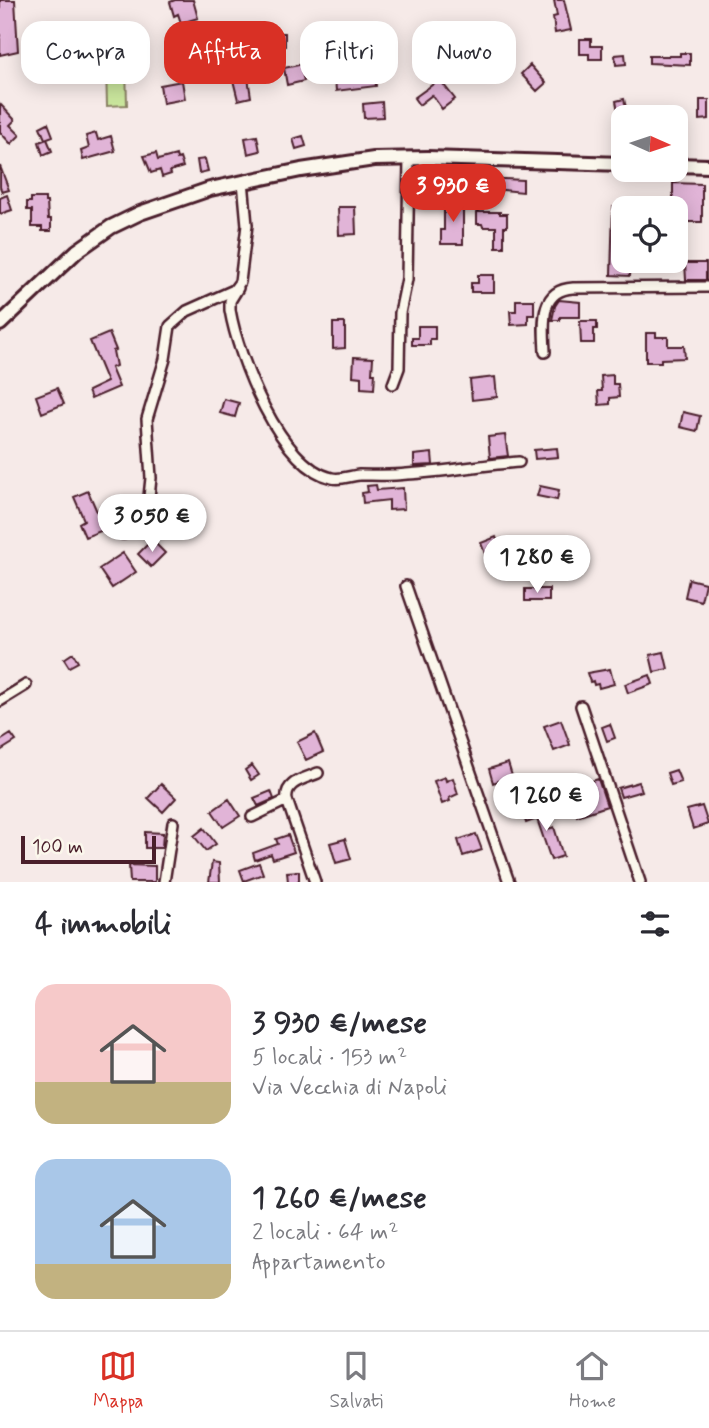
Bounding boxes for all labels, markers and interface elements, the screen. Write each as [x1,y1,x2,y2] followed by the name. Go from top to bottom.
[21,21,150,84] chip: Compra
[164,21,286,84] chip: Affitta
[300,21,398,84] chip: Filtri
[412,21,516,84] chip: Nuovo
[611,105,688,182] north arrow
[611,105,688,273] map controls
[388,164,518,224] pin: 3 930 €
[416,172,490,202] text: 3 930 €
[611,196,688,273] button: locate
[87,494,217,554] pin: 3 050 €
[114,502,190,532] text: 3 050 €
[472,536,602,595] pin: 1 280 €
[499,543,575,573] text: 1 280 €
[481,774,611,833] pin: 1 260 €
[509,781,583,811] text: 1 260 €
[21,833,156,865] scale bar
[32,835,83,860] text: 100 m
[35,905,171,944] text: 4 immobili
[636,905,674,943] icon: filters
[252,1004,427,1043] text: 3 930 €/mese
[91,1012,175,1096] icon: home
[252,1043,407,1073] text: 5 locali · 153 m²
[252,1073,447,1103] text: Via Vecchia di Napoli
[252,1179,427,1218] text: 1 260 €/mese
[91,1187,175,1271] icon: home
[252,1218,398,1248] text: 2 locali · 64 m²
[252,1248,386,1278] text: Appartamento
[93,1347,144,1414] tab: Mappa
[329,1347,383,1414] tab: Salvati
[569,1347,616,1414] tab: Home

